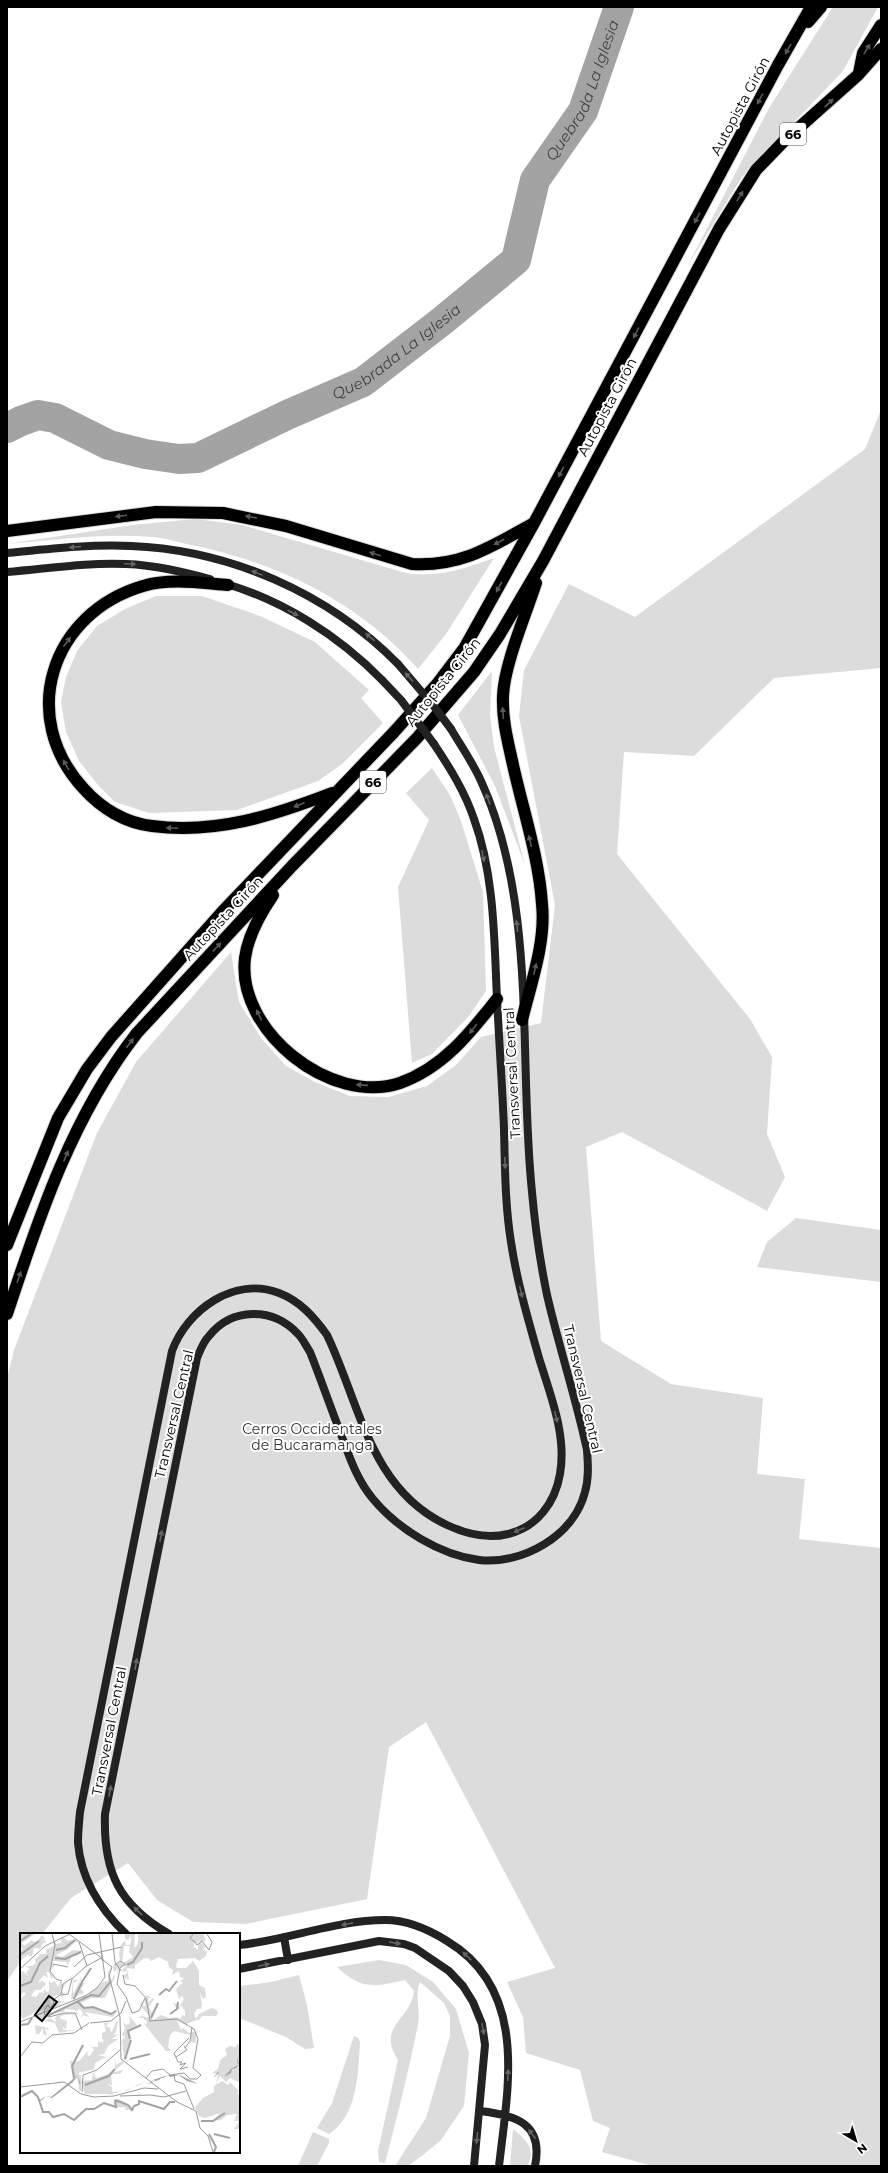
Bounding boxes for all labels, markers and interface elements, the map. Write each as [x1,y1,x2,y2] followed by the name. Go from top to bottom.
[541,17,623,164] water label: Quebrada La Iglesia
[784,43,791,55] one-way arrow
[863,43,870,55] one-way arrow
[706,54,774,158] street label: Autopista Girón
[757,93,763,105] one-way arrow
[824,98,834,107] one-way arrow
[780,123,806,145] road number: 66
[736,190,743,202] one-way arrow
[694,213,700,224] one-way arrow
[329,299,465,403] water label: Quebrada La Iglesia
[632,327,639,339] one-way arrow
[573,355,641,459] street label: Autopista Girón
[558,466,564,478] one-way arrow
[115,513,127,519] one-way arrow
[244,514,257,520] one-way arrow
[494,539,505,545] one-way arrow
[69,543,81,550] one-way arrow
[369,551,381,557] one-way arrow
[124,561,136,568] one-way arrow
[251,569,263,575] one-way arrow
[496,581,503,592] one-way arrow
[288,610,299,616] one-way arrow
[364,633,375,642] one-way arrow
[402,634,484,730] street label: Autopista Girón
[63,636,71,647] one-way arrow
[405,672,414,682] one-way arrow
[500,707,507,720] one-way arrow
[62,759,69,771] one-way arrow
[360,771,386,793] road number: 66
[484,793,490,805] one-way arrow
[292,803,304,809] one-way arrow
[166,824,178,831] one-way arrow
[527,834,533,847] one-way arrow
[481,850,487,862] one-way arrow
[179,872,267,964] street label: Autopista Girón
[514,919,521,932] one-way arrow
[212,942,222,952] one-way arrow
[532,963,538,975] one-way arrow
[500,1007,524,1139] street label: Transversal Central
[256,1010,262,1021] one-way arrow
[469,1024,477,1035] one-way arrow
[125,1037,134,1048] one-way arrow
[356,1082,368,1089] one-way arrow
[63,1149,69,1161] one-way arrow
[501,1157,508,1169] one-way arrow
[16,1270,22,1282] one-way arrow
[518,1286,524,1298] one-way arrow
[559,1323,607,1455] street label: Transversal Central
[150,1348,198,1480] street label: Transversal Central
[553,1411,559,1423] one-way arrow
[242,1420,382,1454] park label: Cerros Occidentales de Bucaramanga
[514,1527,525,1533] one-way arrow
[159,1530,165,1543] one-way arrow
[133,1658,139,1670] one-way arrow
[88,1665,130,1797] street label: Transversal Central
[107,1785,113,1797] one-way arrow
[133,1906,143,1916] one-way arrow
[341,1921,353,1927] one-way arrow
[20,1933,240,2153] inset map
[389,1940,401,1946] one-way arrow
[462,1951,472,1961] one-way arrow
[257,1962,270,1968] one-way arrow
[480,2023,486,2035] one-way arrow
[505,2068,511,2081] one-way arrow
[836,2121,876,2161] north arrow
[528,2128,537,2139] one-way arrow
[474,2132,480,2144] one-way arrow
[854,2141,870,2157] text: N

